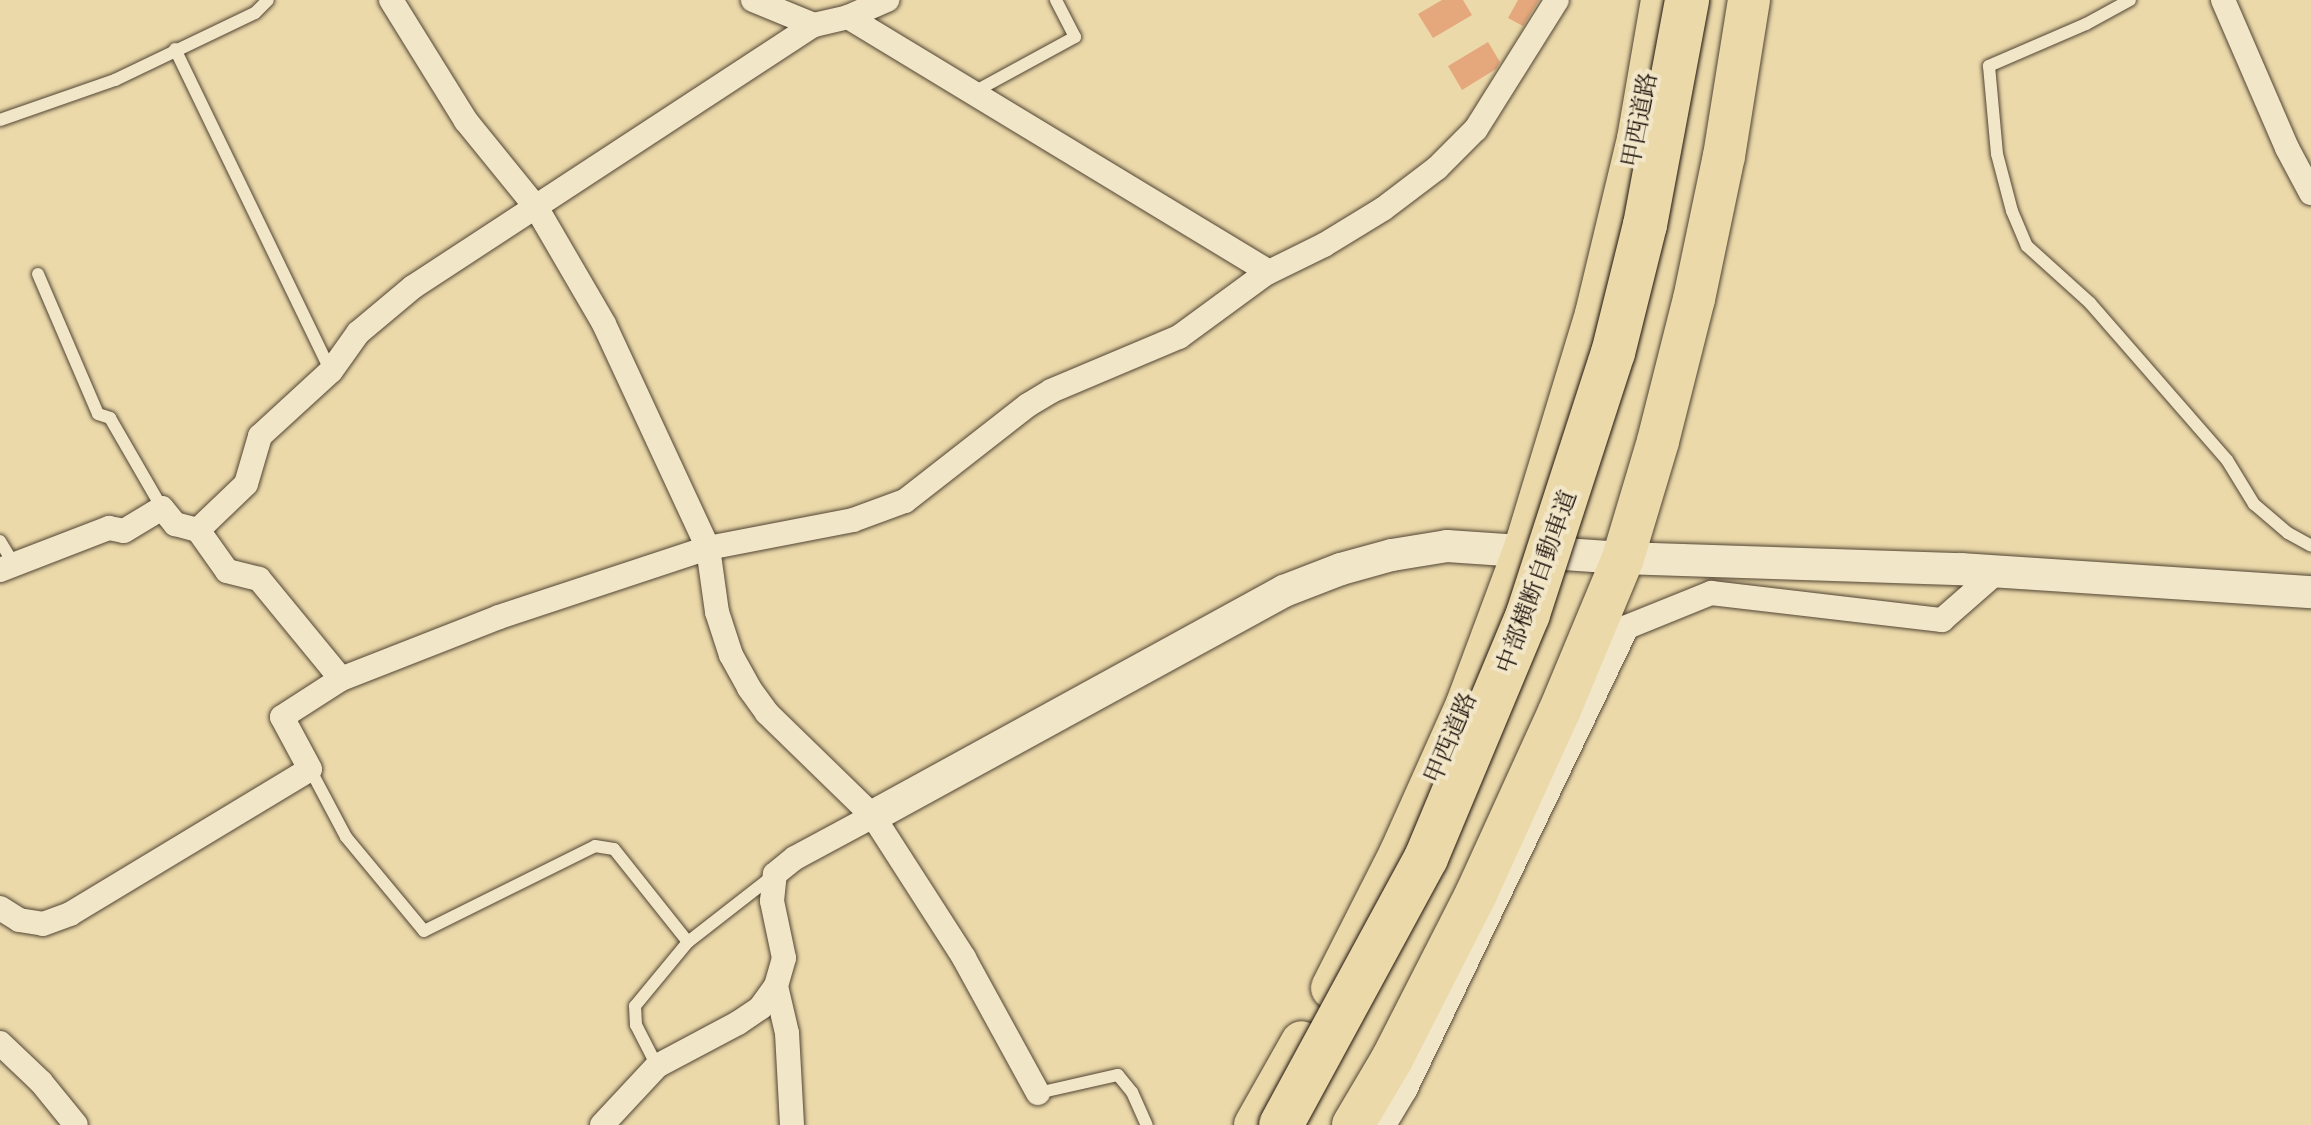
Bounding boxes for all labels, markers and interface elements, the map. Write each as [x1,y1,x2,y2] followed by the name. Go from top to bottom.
[1617,70,1663,170] street label: 甲西道路
[1491,487,1583,677] street label: 中部横断自動車道
[1419,688,1483,788] street label: 甲西道路

